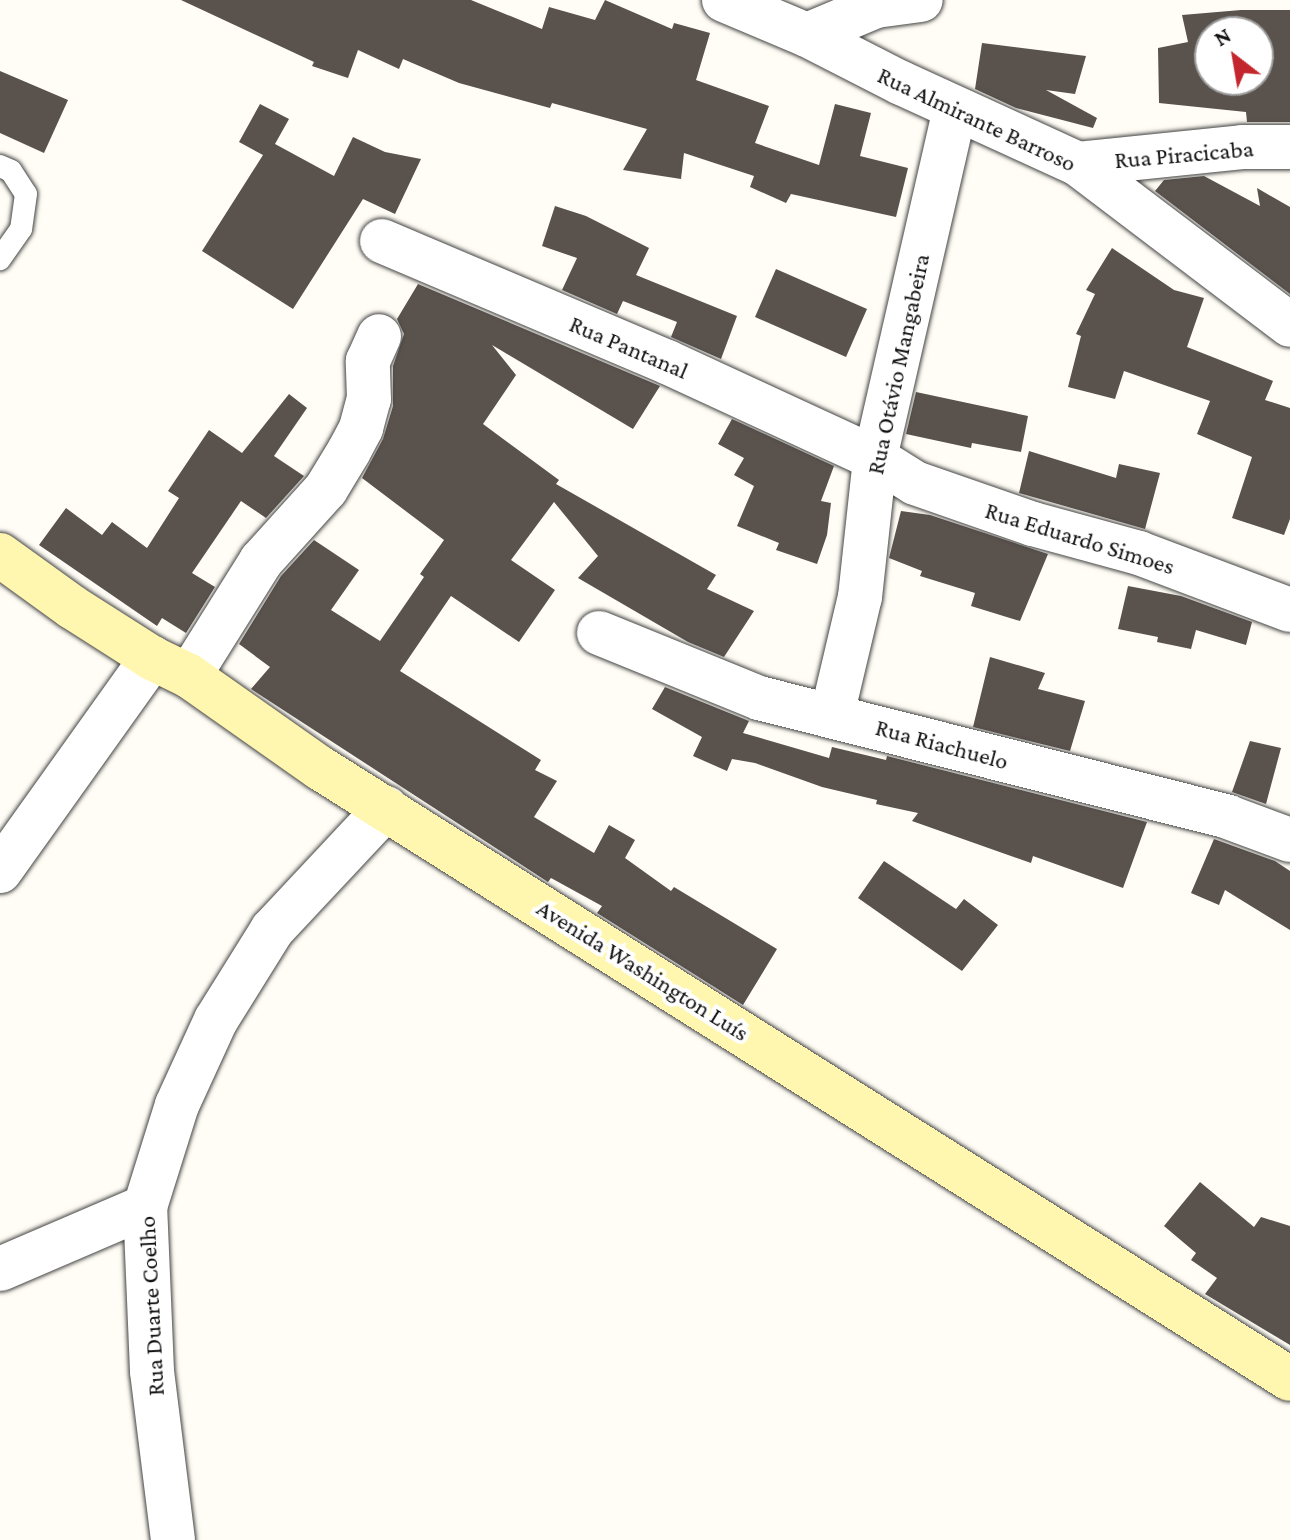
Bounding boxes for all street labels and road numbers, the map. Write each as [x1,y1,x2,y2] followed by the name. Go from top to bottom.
[873,60,1081,178] street label: Rua Almirante Barroso
[1113,134,1255,174] street label: Rua Piracicaba
[861,251,935,477] street label: Rua Otávio Mangabeira
[565,309,693,385] street label: Rua Pantanal
[982,495,1178,581] street label: Rua Eduardo Simoes
[872,712,1012,776] street label: Rua Riachuelo
[532,893,754,1047] street label: Avenida Washington Luís
[132,1215,170,1397] street label: Rua Duarte Coelho

